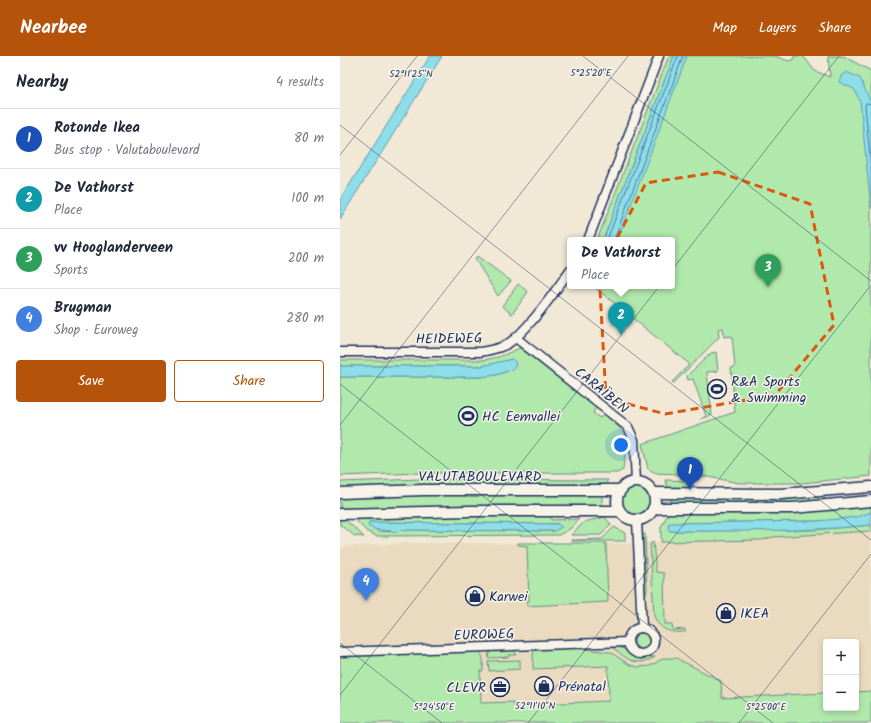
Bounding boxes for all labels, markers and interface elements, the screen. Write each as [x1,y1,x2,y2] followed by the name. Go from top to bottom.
[20,13,87,43] text: Nearbee
[713,17,737,39] text: Map
[759,17,797,39] text: Layers
[819,17,851,39] text: Share
[570,65,613,81] text: 5°25'20"E
[389,66,433,82] text: 52°11'25"N
[16,69,68,96] text: Nearby
[276,72,324,93] text: 4 results
[54,116,140,140] text: Rotonde Ikea
[27,128,31,149] text: 1
[294,128,324,149] text: 80 m
[54,140,199,161] text: Bus stop · Valutaboulevard
[54,176,134,200] text: De Vathorst
[25,188,33,209] text: 2
[291,188,324,209] text: 100 m
[54,200,82,221] text: Place
[54,236,173,260] text: vv Hooglanderveen
[567,237,675,289] popup
[581,241,661,265] text: De Vathorst
[25,248,33,269] text: 3
[288,248,324,269] text: 200 m
[755,254,781,287] pin: 3
[54,260,88,281] text: Sports
[581,265,609,286] text: Place
[54,296,112,320] text: Brugman
[608,302,634,335] pin: 2
[25,308,33,329] text: 4
[287,308,324,329] text: 280 m
[54,320,138,341] text: Shop · Euroweg
[415,327,483,351] street label: HEIDEWEG
[16,360,166,402] button: Save
[174,360,324,402] button: Share
[569,362,634,420] street label: CARAÏBEN
[731,371,806,409] place label: R&A Sports & Swimming
[706,378,728,400] sports icon: R&A Sports & Swimming
[457,405,479,427] sports icon: HC Eemvallei
[482,406,561,428] place label: HC Eemvallei
[611,435,631,455] your location
[677,457,703,490] pin: 1
[419,466,541,488] street label: VALUTABOULEVARD
[353,568,379,601] pin: 4
[464,585,486,607] shop icon: Karwei
[489,586,528,608] place label: Karwei
[715,602,737,624] shop icon: IKEA
[740,603,769,625] place label: IKEA
[453,623,515,647] street label: EUROWEG
[823,639,859,711] map controls
[823,639,859,675] button: +
[533,675,555,697] shop icon: Prénatal
[823,675,859,711] button: −
[489,676,511,698] office icon: CLEVR
[558,676,606,698] place label: Prénatal
[446,677,486,699] place label: CLEVR
[515,698,555,714] text: 52°11'10"N
[413,699,456,715] text: 5°24'50"E
[746,699,787,715] text: 5°25'00"E

